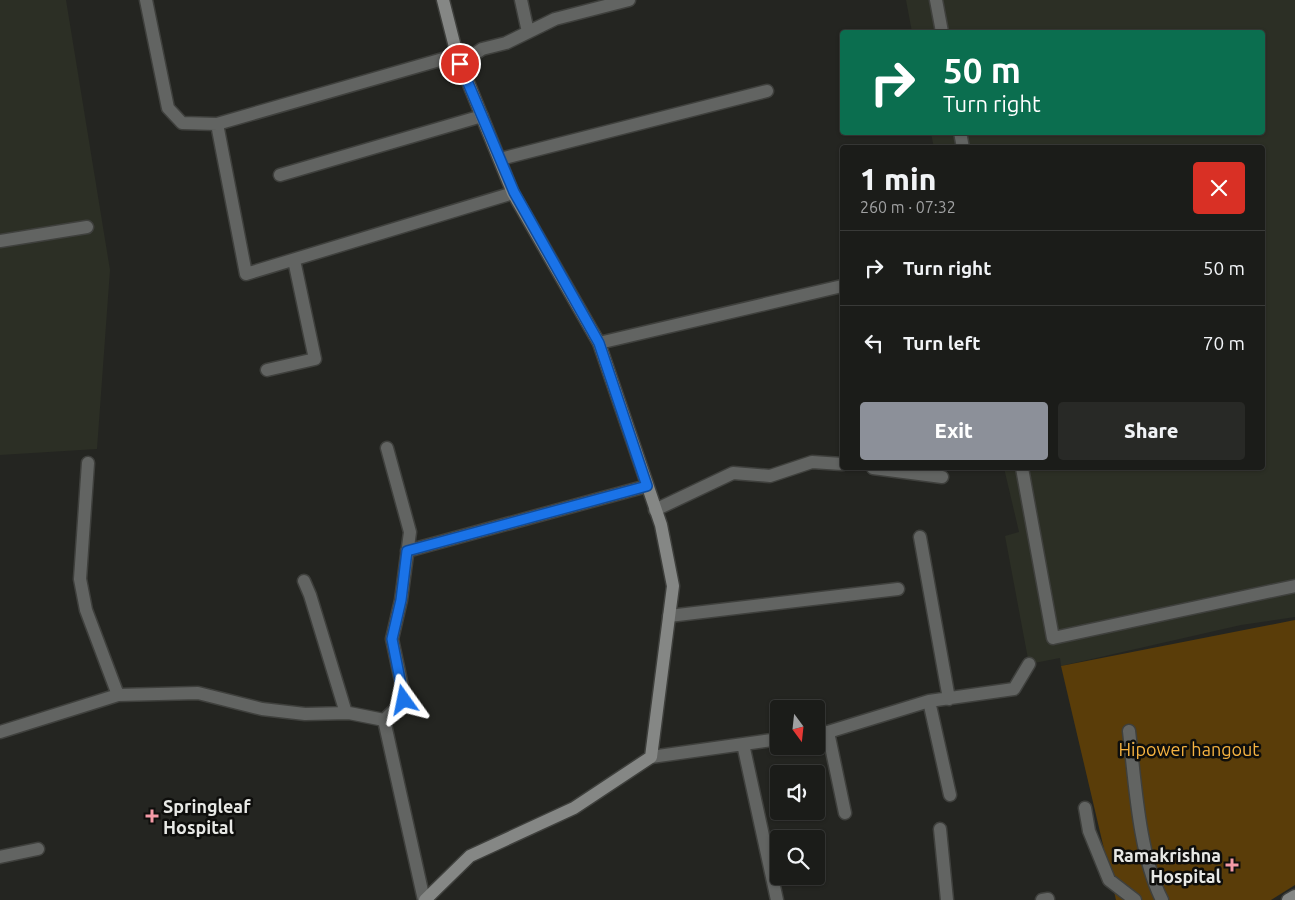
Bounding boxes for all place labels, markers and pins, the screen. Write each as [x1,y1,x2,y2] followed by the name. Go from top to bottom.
[439,43,481,85] pin
[163,796,251,837] place label: Springleaf Hospital
[145,809,159,823] marker: Springleaf Hospital
[1113,845,1222,886] place label: Ramakrishna Hospital
[1225,858,1239,872] marker: Ramakrishna Hospital

